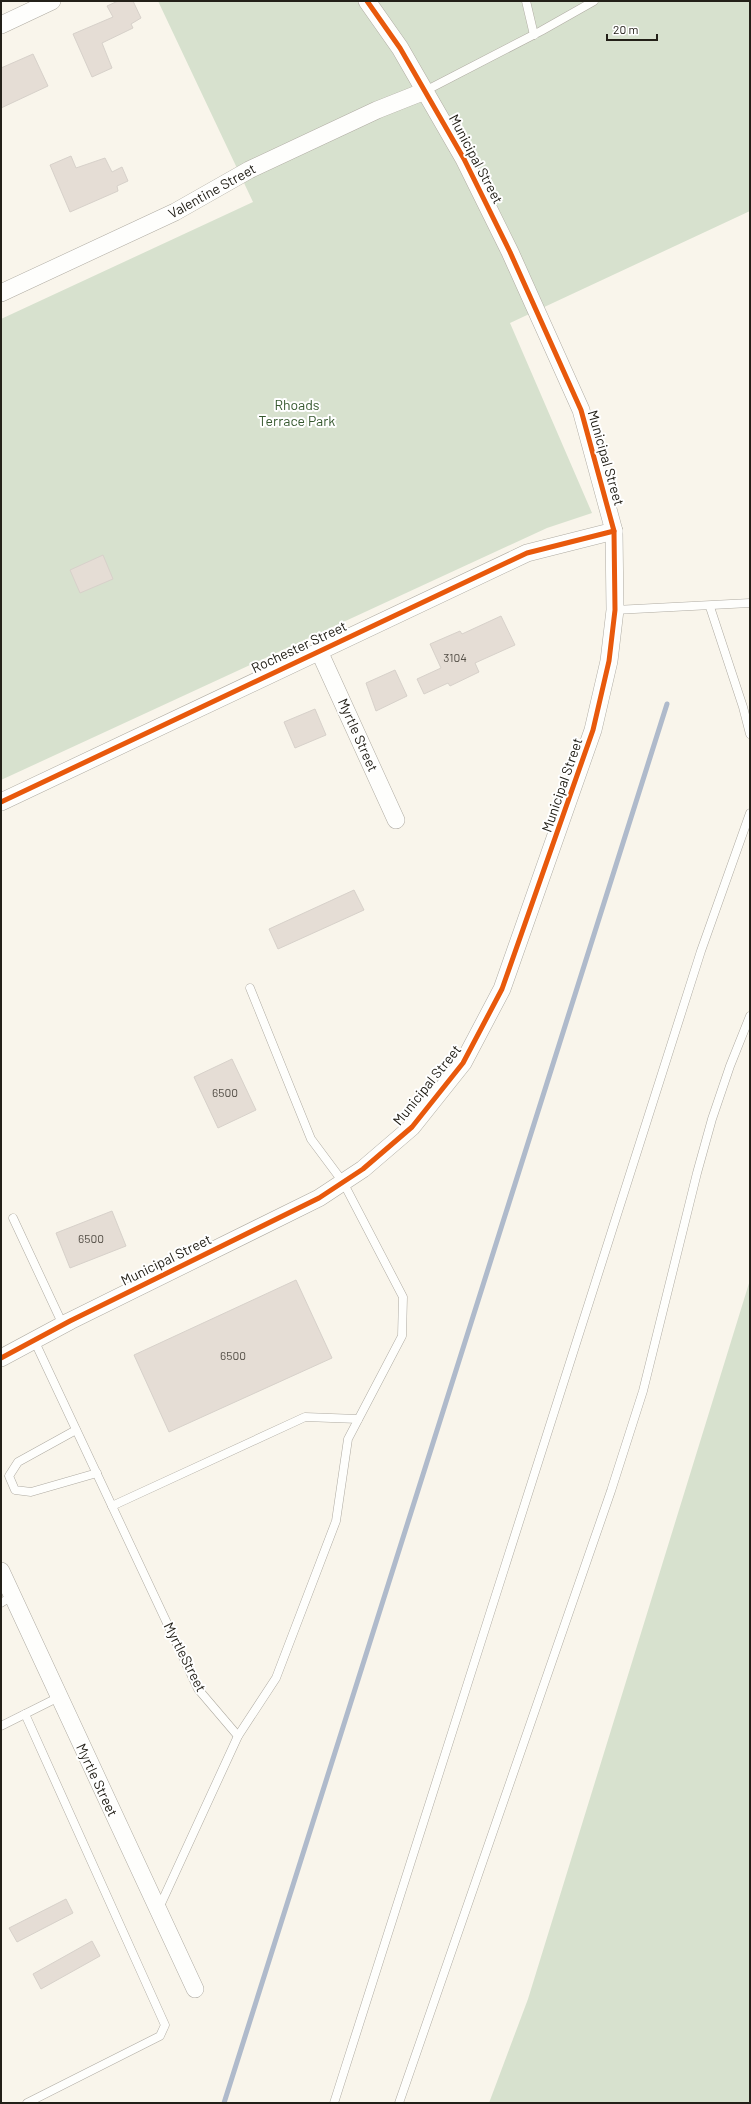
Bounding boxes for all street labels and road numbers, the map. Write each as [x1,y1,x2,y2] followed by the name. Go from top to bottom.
[446,111,507,206] street label: Municipal Street
[165,159,259,222] street label: Valentine Street
[585,408,628,508] street label: Municipal Street
[248,617,349,676] street label: Rochester Street
[335,695,382,774] street label: Myrtle Street
[537,735,586,834] street label: Municipal Street
[389,1041,464,1128] street label: Municipal Street
[118,1230,214,1289] street label: Municipal Street
[161,1619,210,1694] street label: MyrtleStreet
[73,1741,122,1819] street label: Myrtle Street

